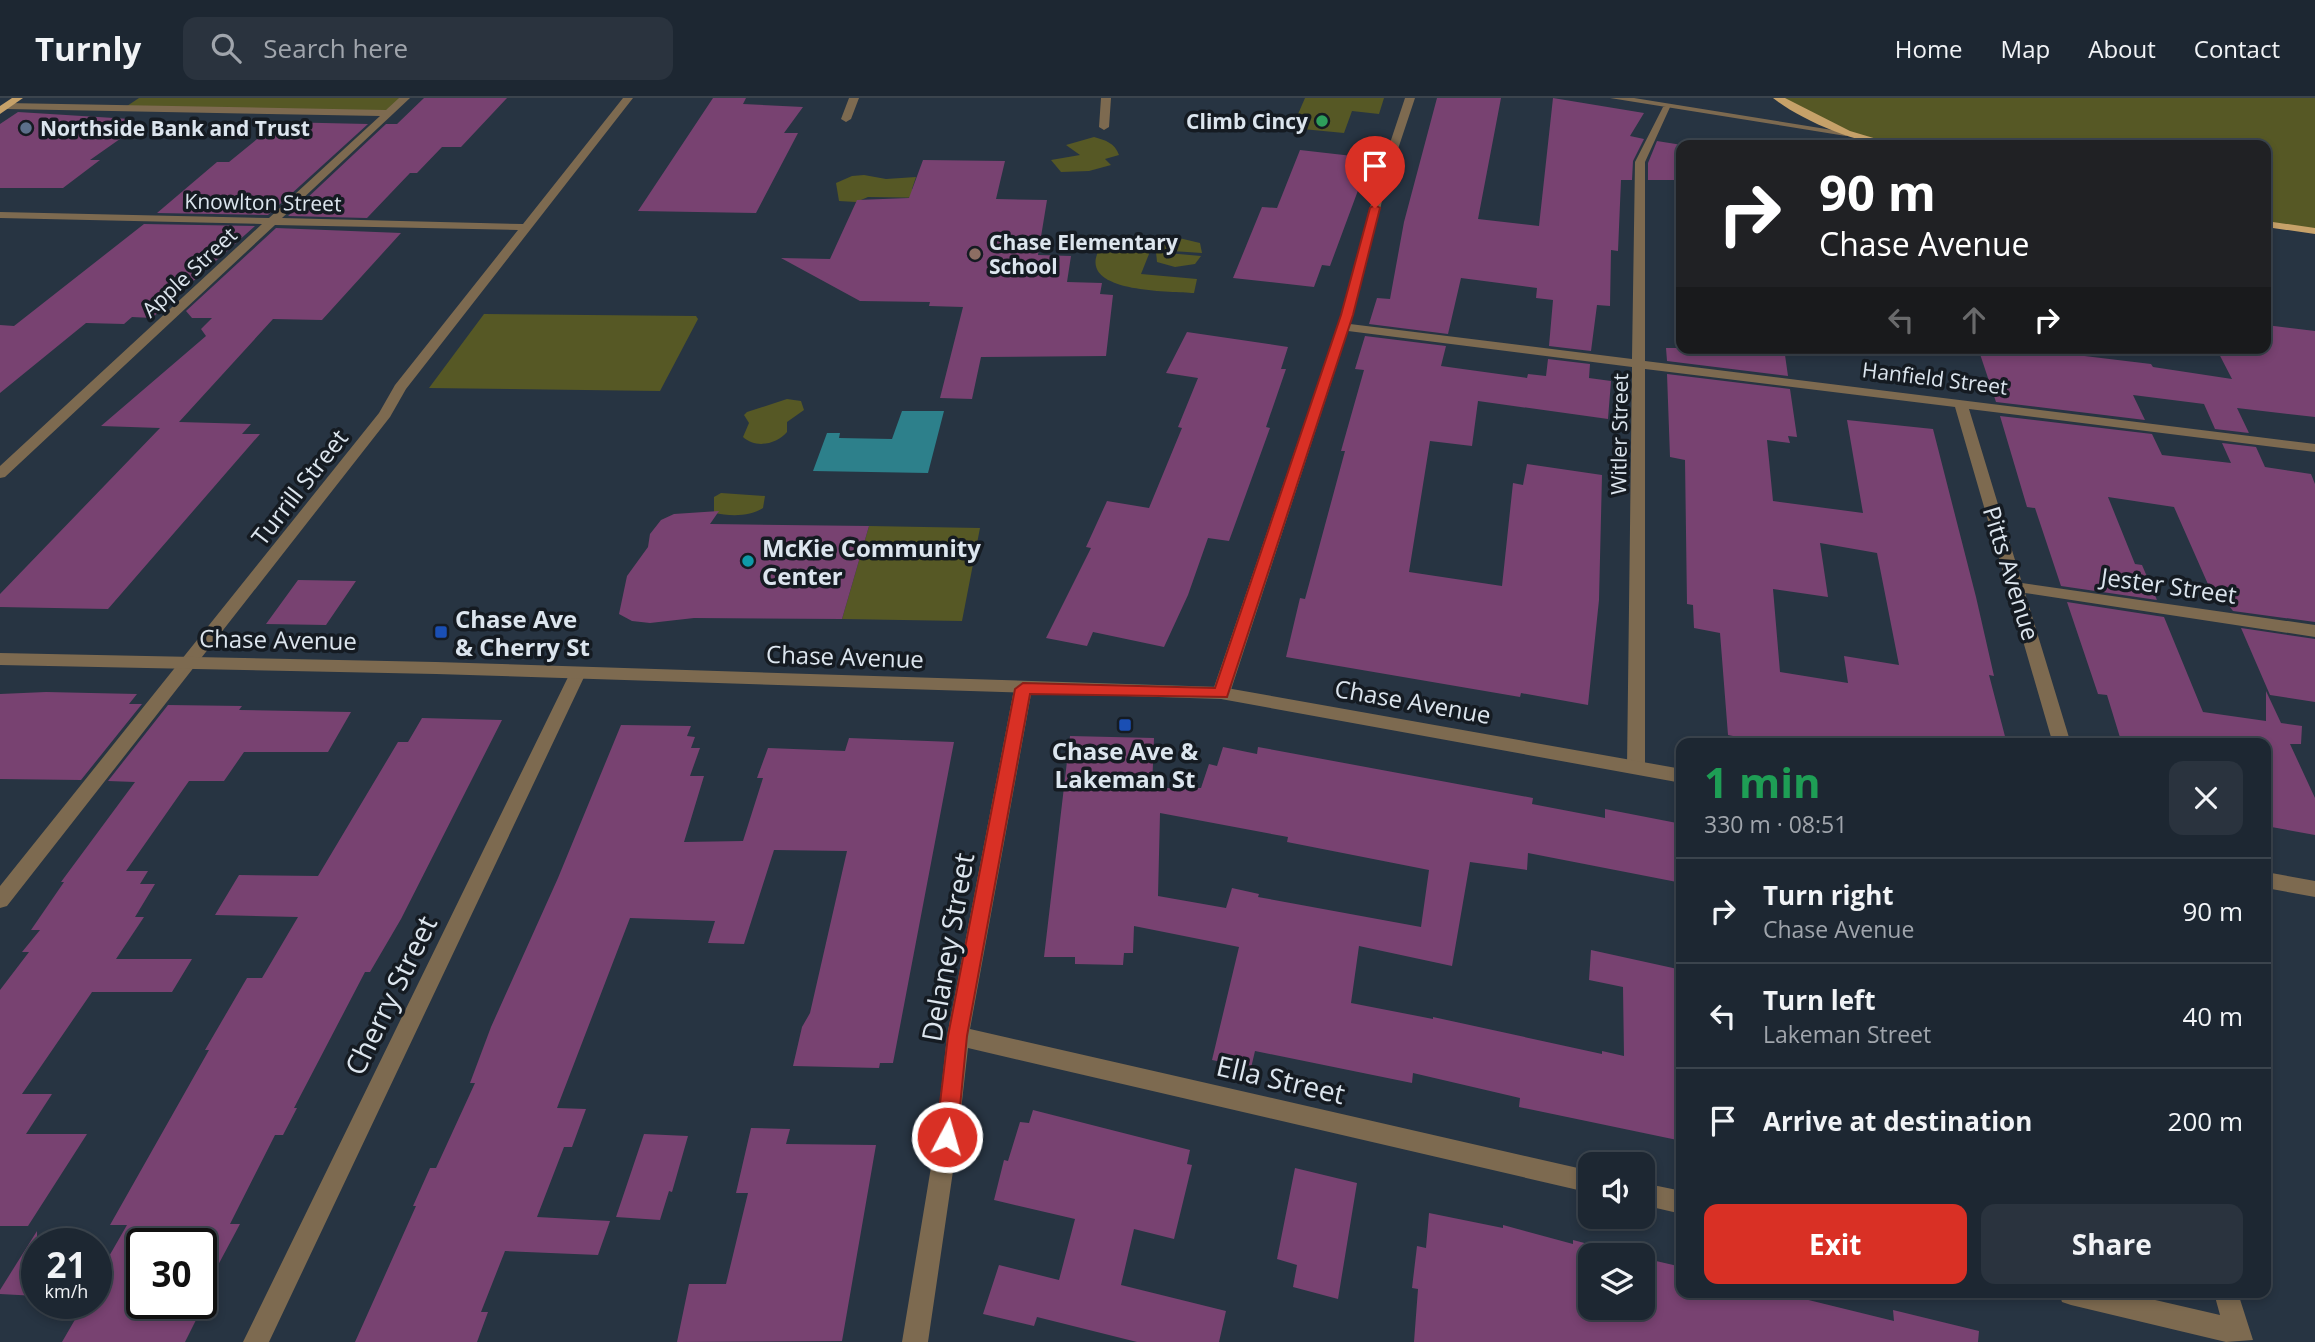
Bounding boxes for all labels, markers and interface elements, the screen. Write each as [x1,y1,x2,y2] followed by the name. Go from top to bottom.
[183,17,673,80] search box
[35,26,141,71] text: Turnly
[207,29,245,67] icon: search
[263,30,408,66] text: Search here
[1895,32,1963,65] text: Home
[2001,32,2050,65] text: Map
[2088,32,2156,65] text: About
[2194,32,2280,65] text: Contact
[1186,107,1308,135] place label: Climb Cincy
[1314,113,1330,129] marker: Climb Cincy
[40,114,310,142] place label: Northside Bank and Trust
[18,120,34,136] marker: Northside Bank and Trust
[1345,136,1405,208] pin
[1356,147,1394,185] icon: arrive
[1819,159,1936,225] text: 90 m
[1704,168,1795,259] icon: right
[184,187,342,217] street label: Knowlton Street
[136,221,242,323] street label: Apple Street
[1819,222,2030,265] text: Chase Avenue
[989,228,1178,280] place label: Chase Elementary School
[967,246,983,262] marker: Chase Elementary School
[1882,301,1920,339] icon: left
[1955,301,1993,339] icon: ahead
[2028,301,2066,339] icon: right
[1861,355,2009,401] street label: Hanfield Street
[1604,373,1634,495] street label: Witler Street
[243,422,355,552] street label: Turrill Street
[1976,502,2048,644] street label: Pitts Avenue
[762,531,981,592] place label: McKie Community Center
[740,553,756,569] marker: McKie Community Center
[2097,559,2239,611] street label: Jester Street
[455,602,590,663] place label: Chase Ave & Cherry St
[199,621,357,657] street label: Chase Avenue
[433,624,449,640] marker: Chase Ave & Cherry St
[766,637,924,675] street label: Chase Avenue
[1332,671,1494,731] street label: Chase Avenue
[1117,717,1133,733] marker: Chase Ave & Lakeman St
[1052,734,1198,795] place label: Chase Ave & Lakeman St
[1704,753,1821,810] text: 1 min
[2169,761,2243,835] button: close
[1704,808,1847,840] text: 330 m · 08:51
[912,850,982,1044] street label: Delaney Street
[1763,877,1894,913] text: Turn right
[1704,892,1742,930] icon: right
[2182,893,2243,929] text: 90 m
[335,909,445,1081] street label: Cherry Street
[1763,913,1914,945] text: Chase Avenue
[1763,982,1875,1018] text: Turn left
[1704,997,1742,1035] icon: left
[2182,998,2243,1034] text: 40 m
[1763,1018,1931,1050] text: Lakeman Street
[1213,1046,1349,1112] street label: Ella Street
[910,1100,984,1174] position arrow
[1704,1102,1742,1140] icon: arrive
[1763,1103,2032,1139] text: Arrive at destination
[2168,1103,2243,1139] text: 200 m
[1578,1152,1655,1320] map controls
[1578,1152,1655,1229] button: sound
[1704,1204,1967,1284] button: Exit
[1981,1204,2243,1284] button: Share
[126,1228,217,1319] speed limit sign: 30
[46,1241,87,1288] text: 21
[1578,1243,1655,1320] button: layers
[45,1279,88,1303] text: km/h

